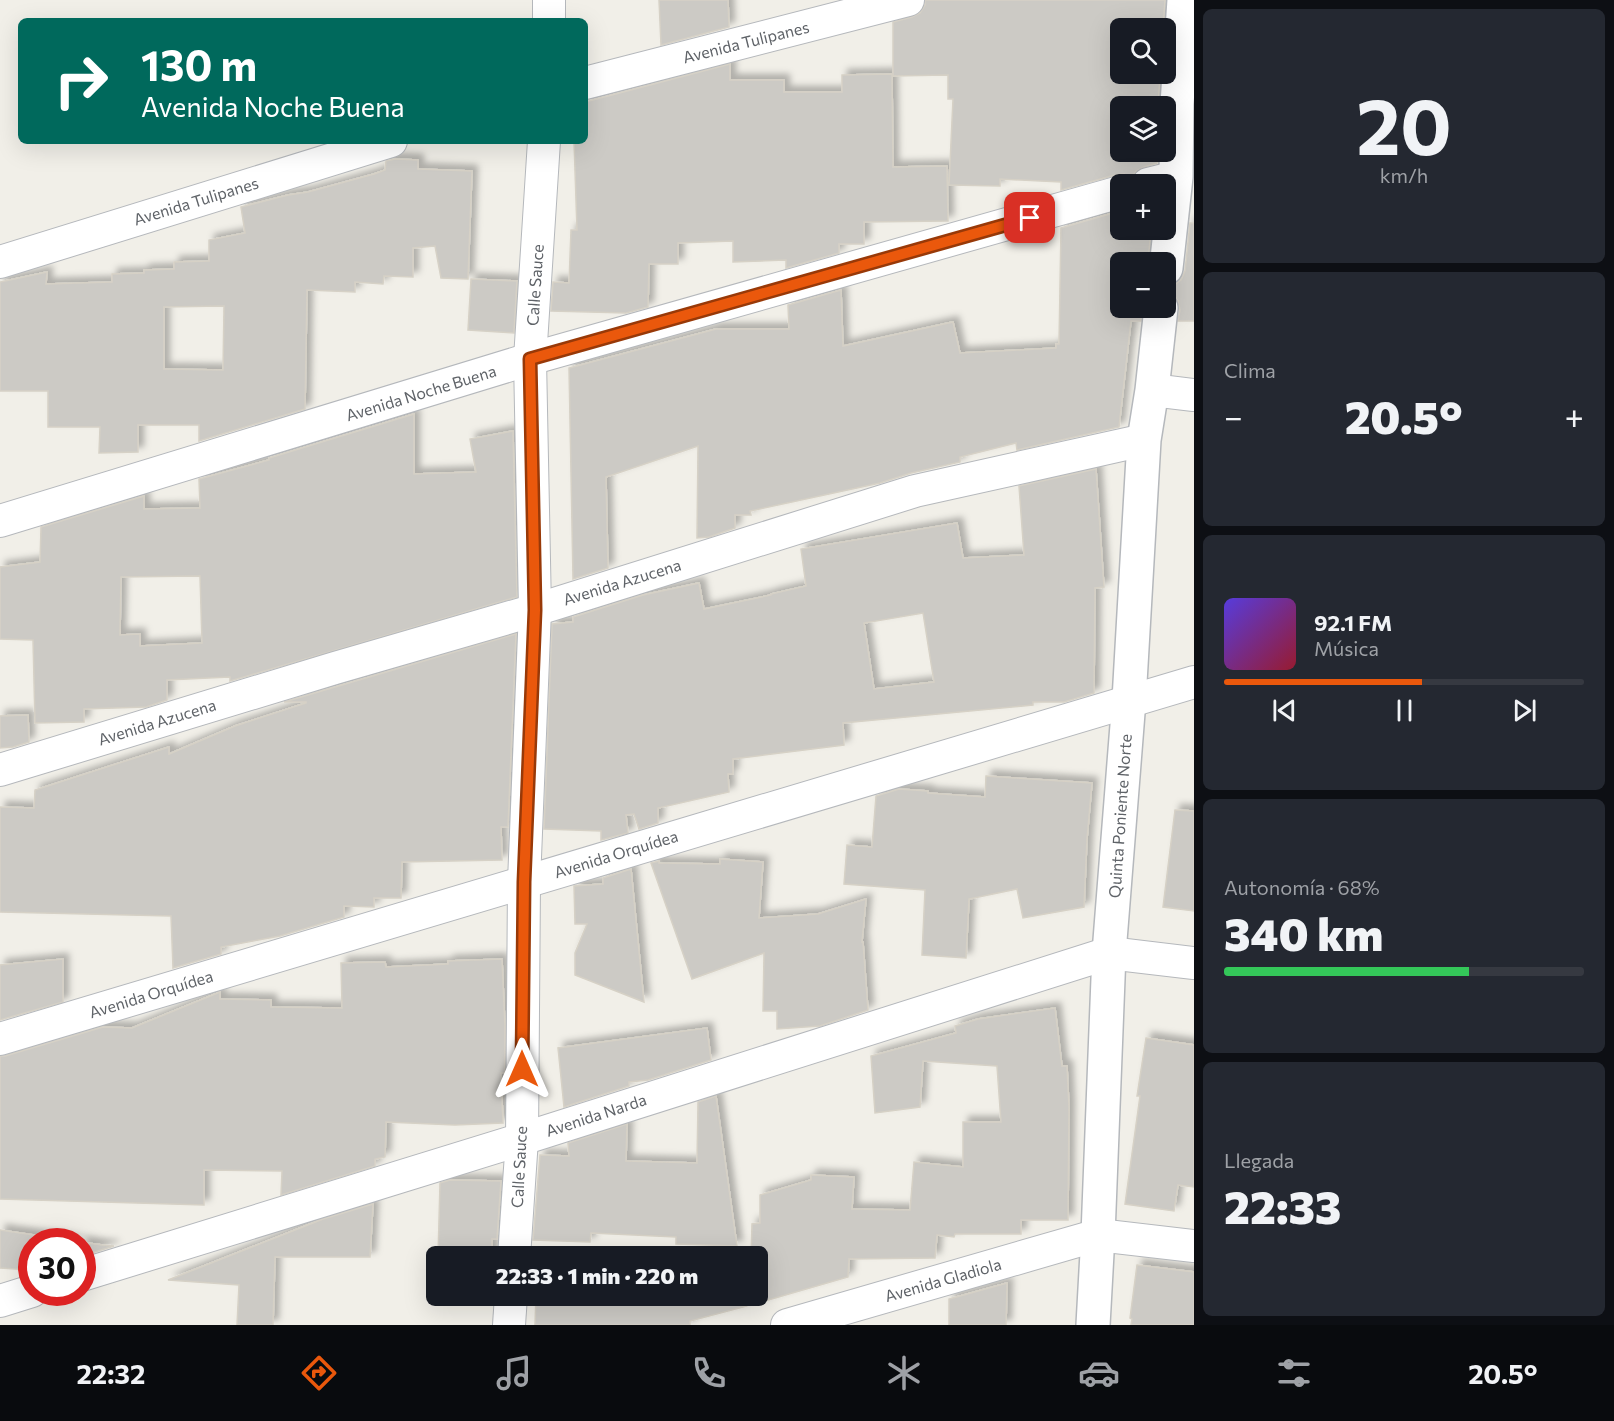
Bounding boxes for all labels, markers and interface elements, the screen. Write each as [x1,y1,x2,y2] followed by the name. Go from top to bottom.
[681,17,811,66] street label: Avenida Tulipanes
[1110,18,1176,318] map controls
[1110,18,1176,84] button: search
[141,38,257,90] text: 130 m
[42,42,120,120] icon: right
[1356,76,1452,171] text: 20
[141,90,405,123] text: Avenida Noche Buena
[1110,96,1176,162] button: layers
[1380,163,1428,187] text: km/h
[131,173,261,229] street label: Avenida Tulipanes
[1110,174,1176,240] button: +
[1004,192,1055,243] pin
[1013,201,1046,234] icon: arrive
[522,243,547,327] street label: Calle Sauce
[1110,252,1176,318] button: −
[1224,358,1276,382] text: Clima
[343,361,498,424] street label: Avenida Noche Buena
[1345,388,1463,443] text: 20.5°
[1224,395,1243,436] text: −
[1565,395,1584,436] text: +
[560,555,683,609] street label: Avenida Azucena
[1314,609,1392,636] text: 92.1 FM
[1314,636,1379,660] text: Música
[1268,694,1301,727] icon: previous
[1388,694,1421,727] icon: pause
[1508,694,1541,727] icon: next
[95,695,218,749] street label: Avenida Azucena
[1104,733,1135,899] street label: Quinta Poniente Norte
[552,826,680,881] street label: Avenida Orquídea
[1224,875,1380,899] text: Autonomía · 68%
[1224,905,1383,960] text: 340 km
[87,966,215,1021] street label: Avenida Orquídea
[490,1037,554,1101] position arrow
[543,1089,649,1140] street label: Avenida Narda
[507,1126,530,1208] street label: Calle Sauce
[1224,1148,1294,1172] text: Llegada
[1224,1178,1341,1233] text: 22:33
[18,1228,96,1306] speed limit sign: 30
[882,1254,1003,1305] street label: Avenida Gladiola
[496,1262,698,1289] text: 22:33 · 1 min · 220 m
[298,1352,340,1394] icon: directions
[493,1352,535,1394] icon: music
[688,1352,730,1394] icon: phone
[883,1352,925,1394] icon: climate
[1078,1352,1120,1394] icon: car
[1273,1352,1315,1394] icon: filters
[76,1357,145,1390] text: 22:32
[1468,1357,1537,1390] text: 20.5°

